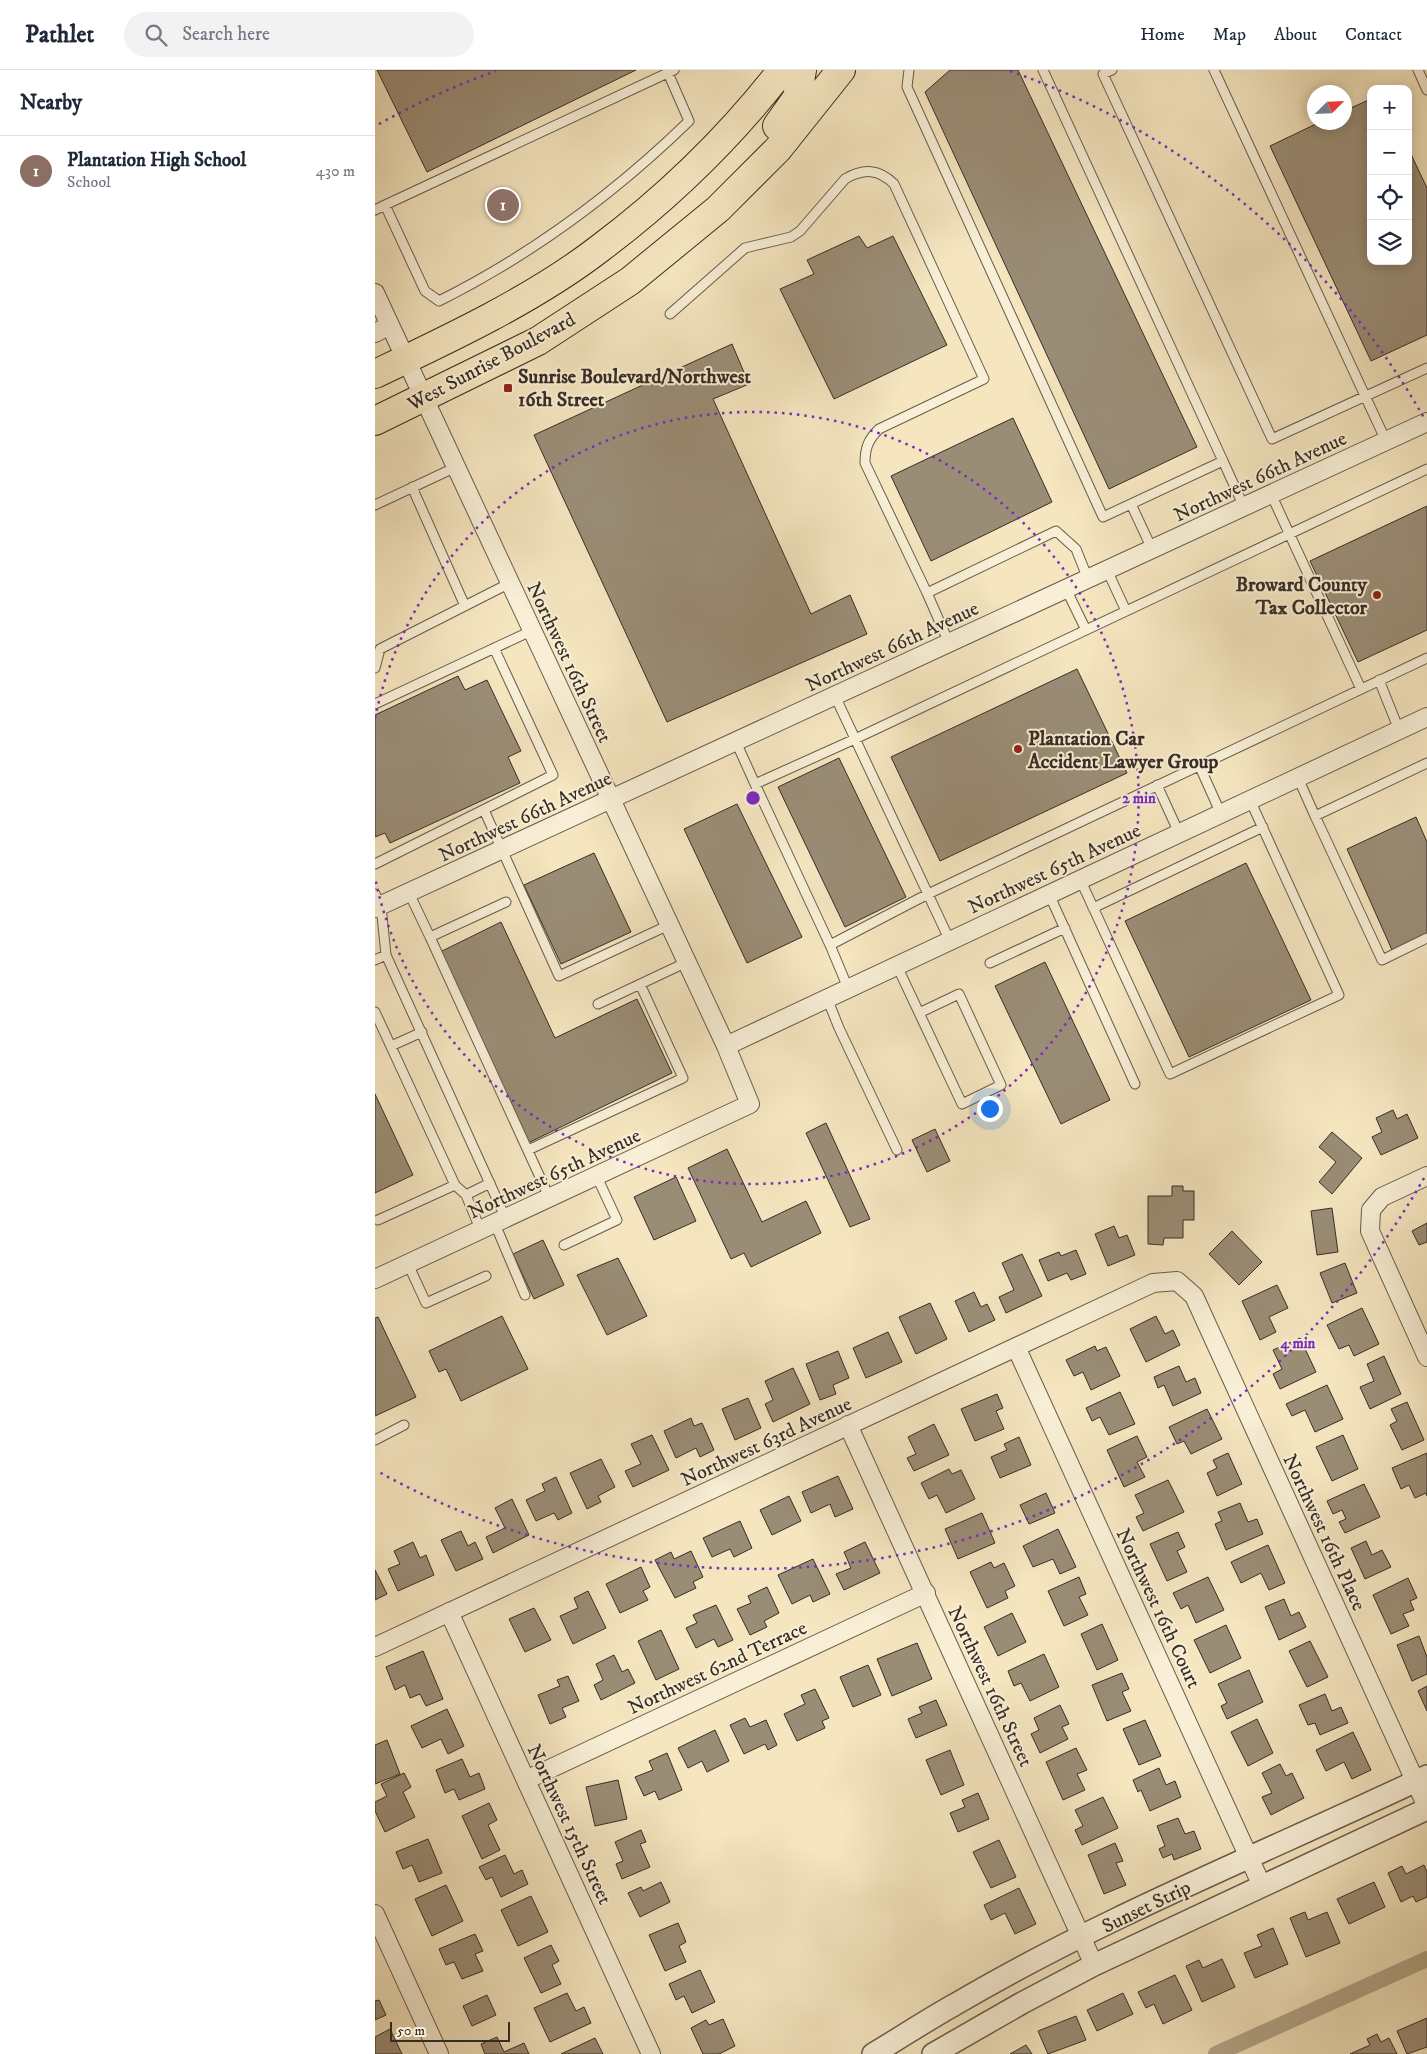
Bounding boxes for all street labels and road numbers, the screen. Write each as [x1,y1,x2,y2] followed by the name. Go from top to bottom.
[403,308,580,418] street label: West Sunrise Boulevard
[1170,426,1351,528] street label: Northwest 66th Avenue
[520,578,617,747] street label: Northwest 16th Street
[802,596,983,698] street label: Northwest 66th Avenue
[435,766,616,868] street label: Northwest 66th Avenue
[964,818,1145,920] street label: Northwest 65th Avenue
[464,1123,645,1225] street label: Northwest 65th Avenue
[677,1392,856,1493] street label: Northwest 63rd Avenue
[1276,1450,1371,1615] street label: Northwest 16th Place
[1110,1525,1206,1693] street label: Northwest 16th Court
[941,1602,1038,1771] street label: Northwest 16th Street
[624,1616,811,1721] street label: Northwest 62nd Terrace
[521,1741,617,1909] street label: Northwest 15th Street
[1098,1875,1195,1940] street label: Sunset Strip

